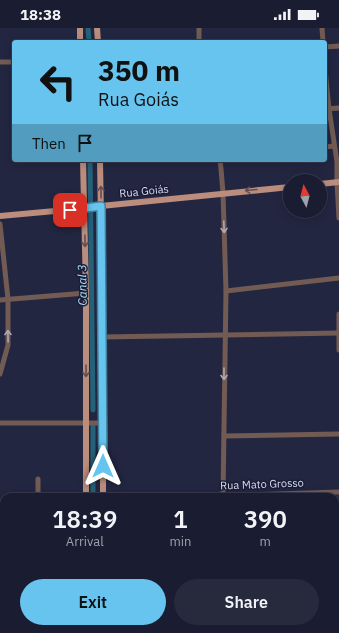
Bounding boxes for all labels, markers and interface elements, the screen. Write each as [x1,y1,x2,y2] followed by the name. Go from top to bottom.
[20,5,61,24] text: 18:38
[98,52,180,89] text: 350 m
[32,56,84,108] icon: left
[98,88,179,111] text: Rua Goiás
[74,132,96,154] icon: arrive
[32,134,66,153] text: Then
[283,174,327,218] north arrow
[283,174,327,218] map controls
[119,181,169,201] street label: Rua Goiás
[97,186,105,199] one-way arrow
[245,187,258,194] one-way arrow
[53,193,87,227] pin
[59,199,81,221] icon: arrive
[220,220,227,233] one-way arrow
[81,234,89,247] one-way arrow
[74,264,90,306] water label: Canal 3
[4,330,12,343] one-way arrow
[82,364,90,377] one-way arrow
[220,367,228,380] one-way arrow
[82,445,124,487] position arrow
[220,476,304,492] street label: Rua Mato Grosso
[52,503,117,535] text: 18:39
[173,503,188,535] text: 1
[244,503,287,535] text: 390
[66,533,104,550] text: Arrival
[170,533,192,550] text: min
[260,533,271,550] text: m
[20,579,166,625] button: Exit
[174,579,319,625] button: Share

